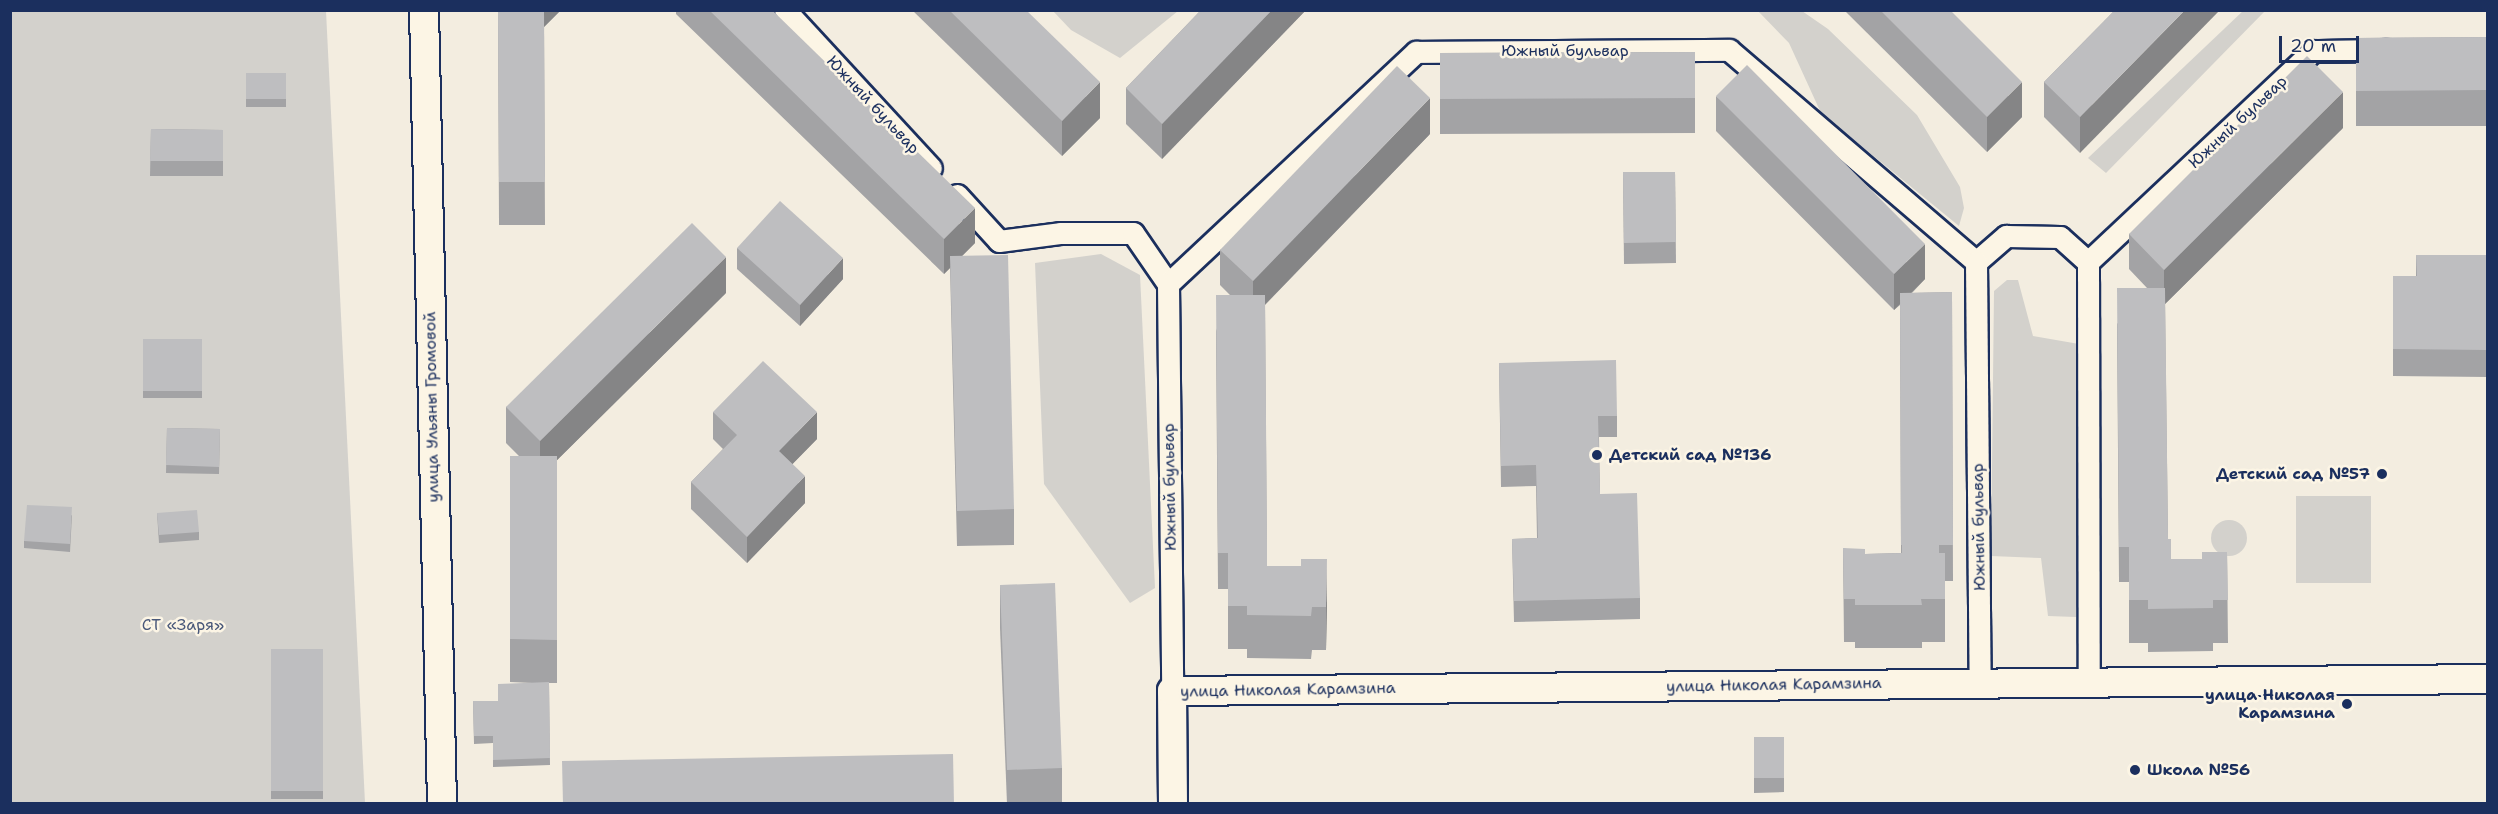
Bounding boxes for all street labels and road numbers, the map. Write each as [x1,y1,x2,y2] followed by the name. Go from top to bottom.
[1501,41,1629,61] street label: Южный бульвар
[823,52,923,158] street label: Южный бульвар
[2185,72,2291,172] street label: Южный бульвар
[421,311,443,503] street label: улица Ульяны Громовой
[1159,423,1181,551] street label: Южный бульвар
[1968,463,1990,591] street label: Южный бульвар
[1666,674,1882,696] street label: улица Николая Карамзина
[1180,679,1396,701] street label: улица Николая Карамзина

